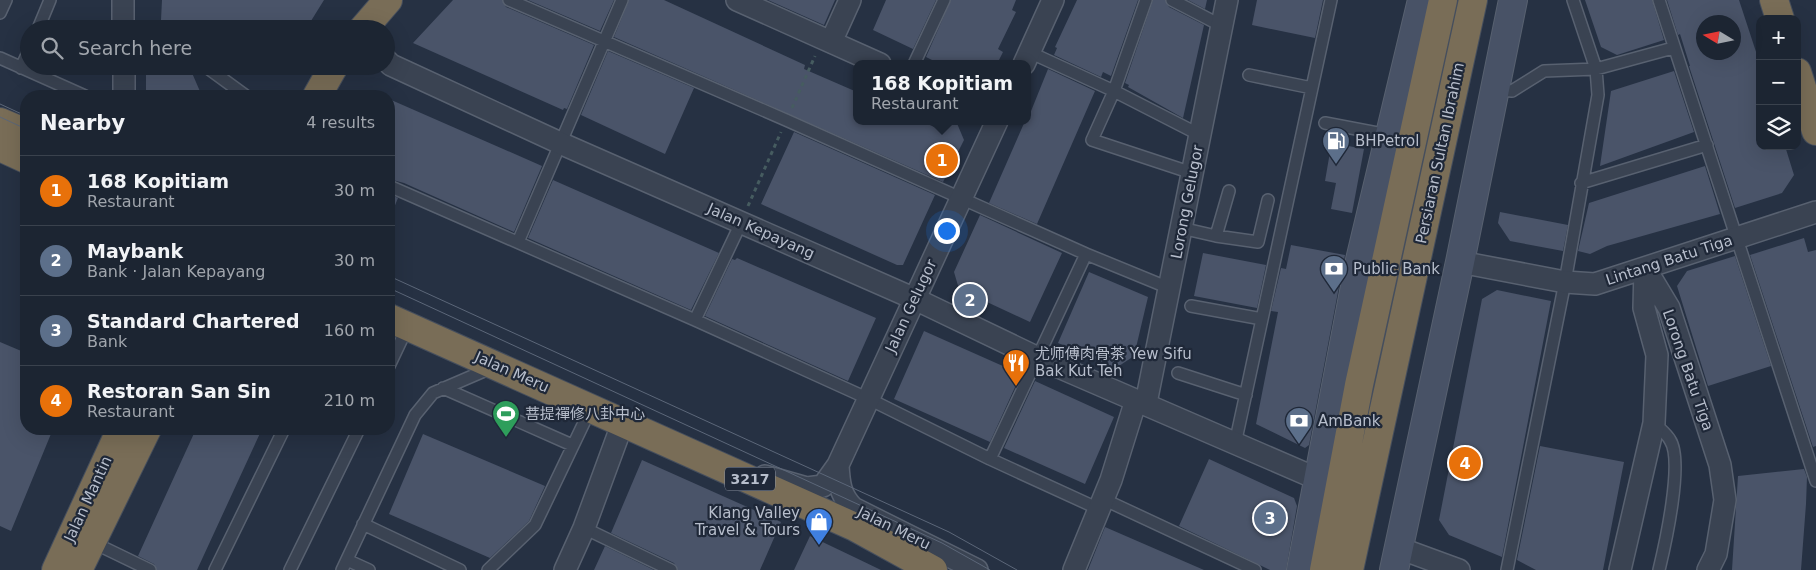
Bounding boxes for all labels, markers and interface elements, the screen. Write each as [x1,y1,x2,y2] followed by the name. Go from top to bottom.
[1696,15,1741,60] north arrow
[1756,15,1801,150] map controls
[1756,15,1801,60] button: +
[20,20,395,75] search box
[38,34,66,62] icon: search
[78,37,192,59] text: Search here
[853,60,1031,125] popup
[1756,60,1801,105] button: −
[1412,61,1468,245] street label: Persiaran Sultan Ibrahim
[871,72,1013,94] text: 168 Kopitiam
[871,94,959,113] text: Restaurant
[1756,105,1801,150] button: layers
[40,111,125,135] text: Nearby
[306,113,375,132] text: 4 results
[1321,126,1351,165] fuel station icon: BHPetrol
[1355,132,1419,150] place label: BHPetrol
[926,141,958,179] pin: 1
[1167,143,1207,260] street label: Lorong Gelugor
[87,170,229,192] text: 168 Kopitiam
[50,181,62,200] text: 1
[334,181,375,200] text: 30 m
[87,192,175,211] text: Restaurant
[704,199,817,263] street label: Jalan Kepayang
[934,218,960,244] your location
[1603,231,1735,289] street label: Lintang Batu Tiga
[87,240,183,262] text: Maybank
[50,251,62,270] text: 2
[334,251,375,270] text: 30 m
[1319,254,1349,293] bank icon: Public Bank
[881,256,941,356] street label: Jalan Gelugor
[1353,260,1440,278] place label: Public Bank
[87,262,266,281] text: Bank · Jalan Kepayang
[954,281,986,319] pin: 2
[1659,307,1717,433] street label: Lorong Batu Tiga
[87,310,300,332] text: Standard Chartered
[50,321,62,340] text: 3
[324,321,375,340] text: 160 m
[87,332,127,351] text: Bank
[1035,345,1192,380] place label: 尤师傅肉骨茶 Yew Sifu Bak Kut Teh
[471,347,552,396] street label: Jalan Meru
[1001,348,1031,387] restaurant icon: 尤师傅肉骨茶 Yew Sifu Bak Kut Teh
[87,380,271,402] text: Restoran San Sin
[50,391,62,410] text: 4
[324,391,375,410] text: 210 m
[491,399,521,438] sports icon: 菩提禪修八卦中心
[87,402,175,421] text: Restaurant
[525,405,645,423] place label: 菩提禪修八卦中心
[1284,406,1314,445] bank icon: AmBank
[1318,412,1381,430] place label: AmBank
[1449,444,1481,482] pin: 4
[60,453,116,546] street label: Jalan Mantin
[725,468,775,490] road number: 3217
[1254,499,1286,537] pin: 3
[854,502,933,553] street label: Jalan Meru
[694,504,800,539] place label: Klang Valley Travel & Tours
[804,507,834,546] shop icon: Klang Valley Travel & Tours

